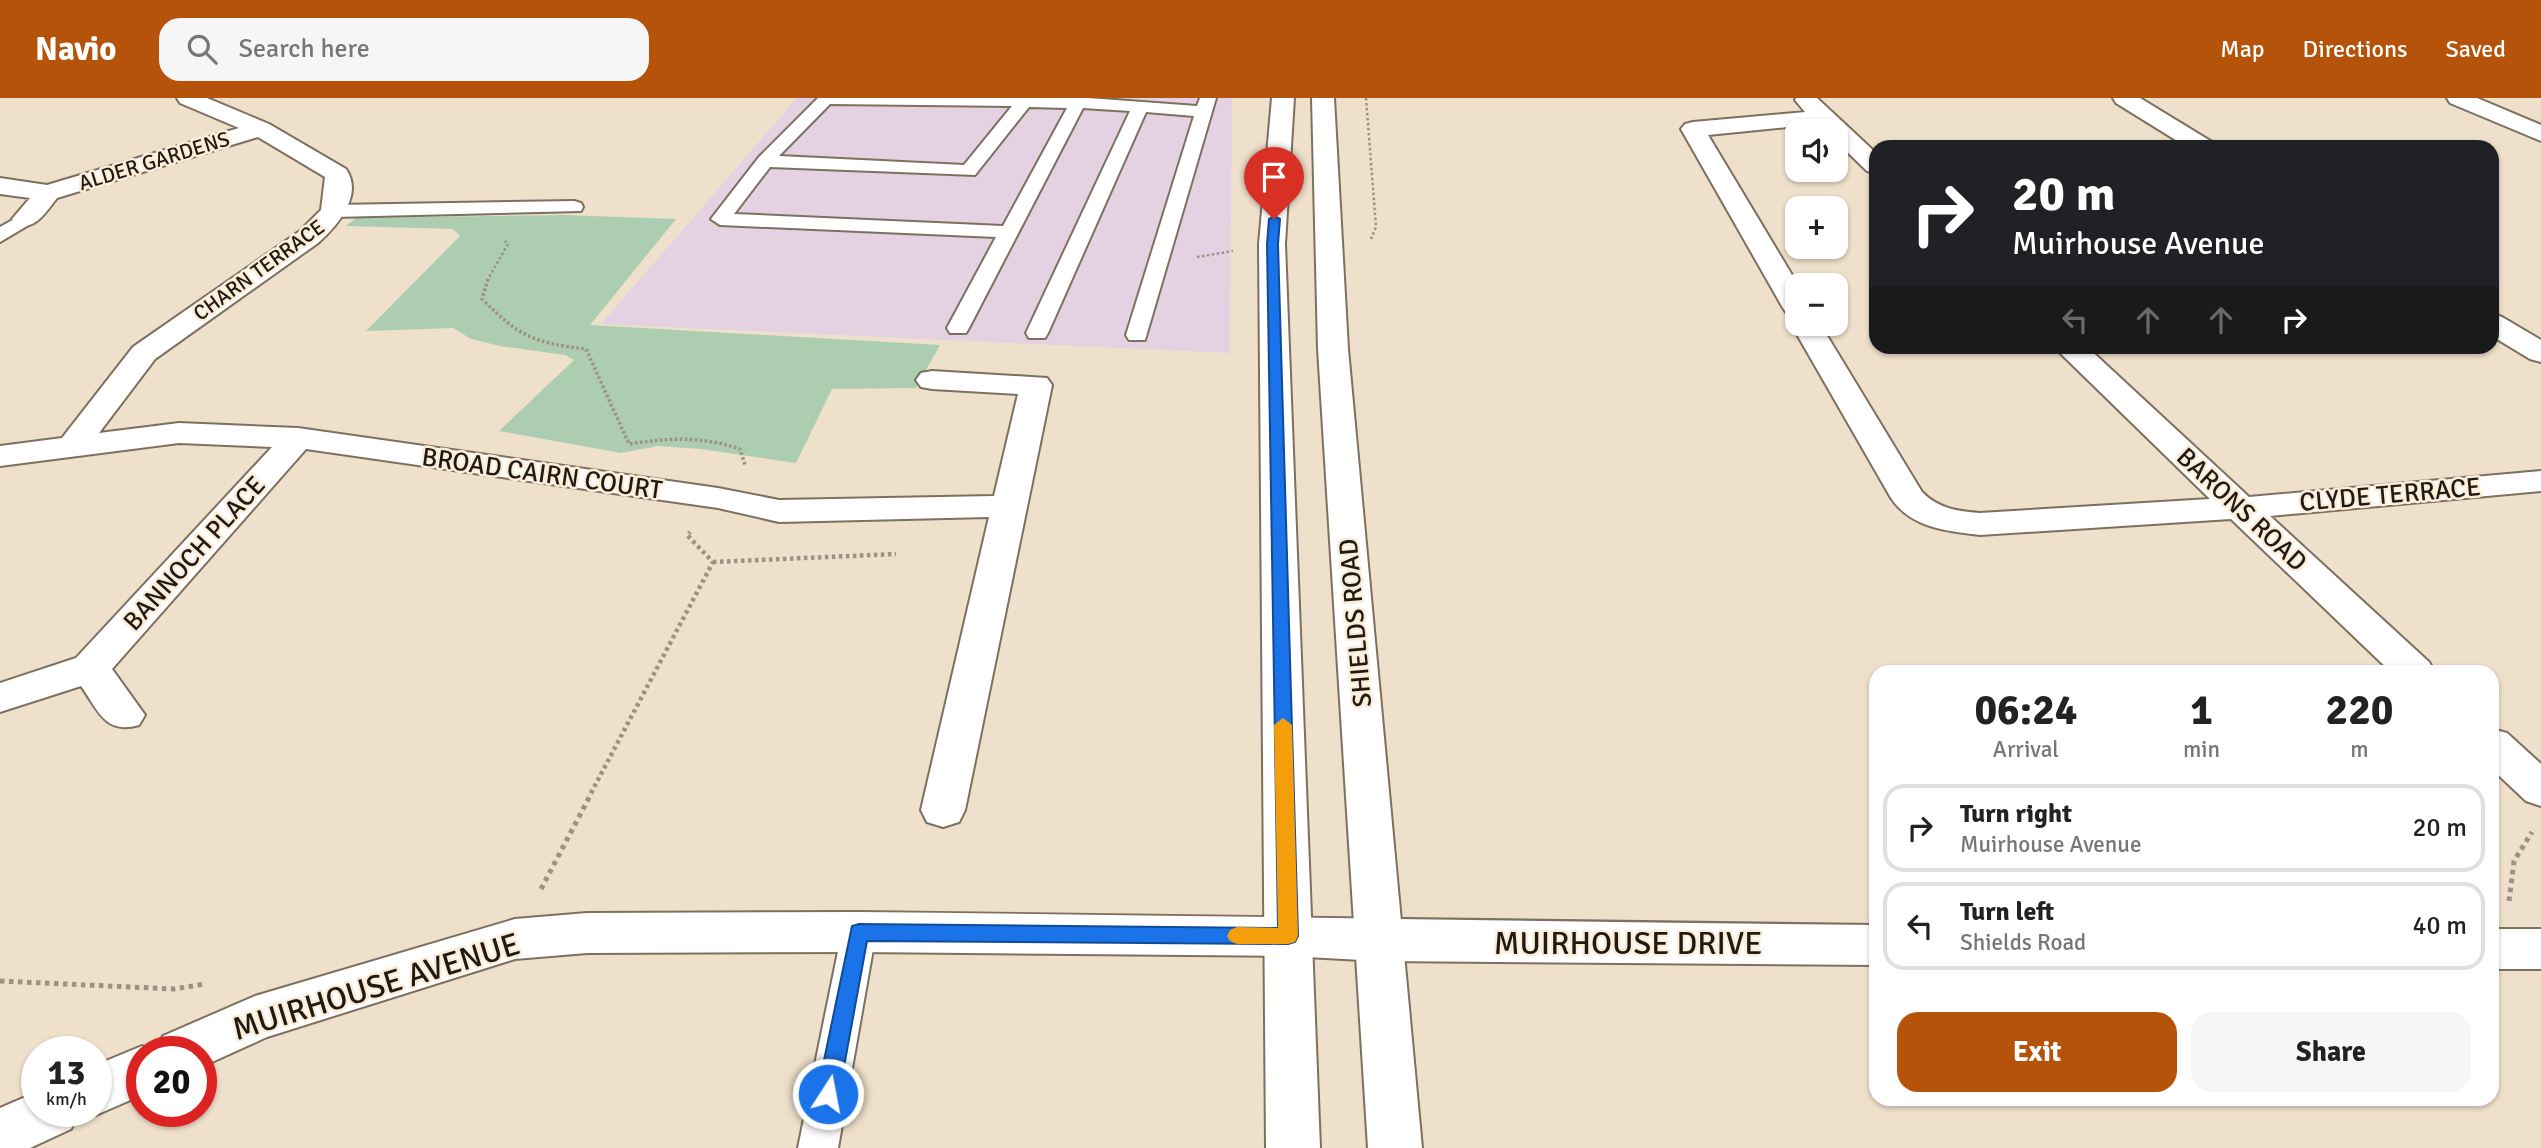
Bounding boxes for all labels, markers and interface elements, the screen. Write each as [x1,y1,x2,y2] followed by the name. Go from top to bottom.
[159,18,649,81] search box
[35,29,117,70] text: Navio
[183,30,221,68] icon: search
[239,33,370,65] text: Search here
[2220,34,2265,64] text: Map
[2303,34,2408,64] text: Directions
[2446,34,2506,64] text: Saved
[1785,119,1848,336] map controls
[1785,119,1848,182] button: sound
[75,126,233,196] street label: ALDER GARDENS
[1244,147,1304,219] pin
[1255,158,1293,196] icon: arrive
[2012,164,2115,224] text: 20 m
[1897,168,1988,259] icon: right
[1785,196,1848,259] button: +
[188,214,330,326] street label: CHARN TERRACE
[2012,224,2264,263] text: Muirhouse Avenue
[1785,273,1848,336] button: −
[2056,301,2094,339] icon: left
[2129,301,2167,339] icon: ahead
[2202,301,2240,339] icon: ahead
[2275,301,2313,339] icon: right
[420,441,664,507] street label: BROAD CAIRN COURT
[2170,441,2313,578] street label: BARONS ROAD
[117,470,273,638] street label: BANNOCH PLACE
[2298,471,2482,519] street label: CLYDE TERRACE
[1333,537,1379,709] street label: SHIELDS ROAD
[1974,685,2078,736] text: 06:24
[2190,685,2213,736] text: 1
[2325,685,2394,736] text: 220
[1993,735,2059,764] text: Arrival
[2183,735,2220,764] text: min
[2350,735,2369,764] text: m
[1960,798,2072,830] text: Turn right
[1901,809,1939,847] icon: right
[2412,812,2467,844] text: 20 m
[1960,830,2141,859] text: Muirhouse Avenue
[1960,896,2054,928] text: Turn left
[1901,907,1939,945] icon: left
[2412,910,2467,942] text: 40 m
[228,924,525,1049] street label: MUIRHOUSE AVENUE
[1494,924,1762,963] street label: MUIRHOUSE DRIVE
[1960,928,2086,957] text: Shields Road
[1897,1012,2177,1092] button: Exit
[2191,1012,2471,1092] button: Share
[126,1036,217,1127] speed limit sign: 20
[48,1051,85,1094] text: 13
[791,1057,865,1131] position arrow
[46,1088,87,1110] text: km/h

